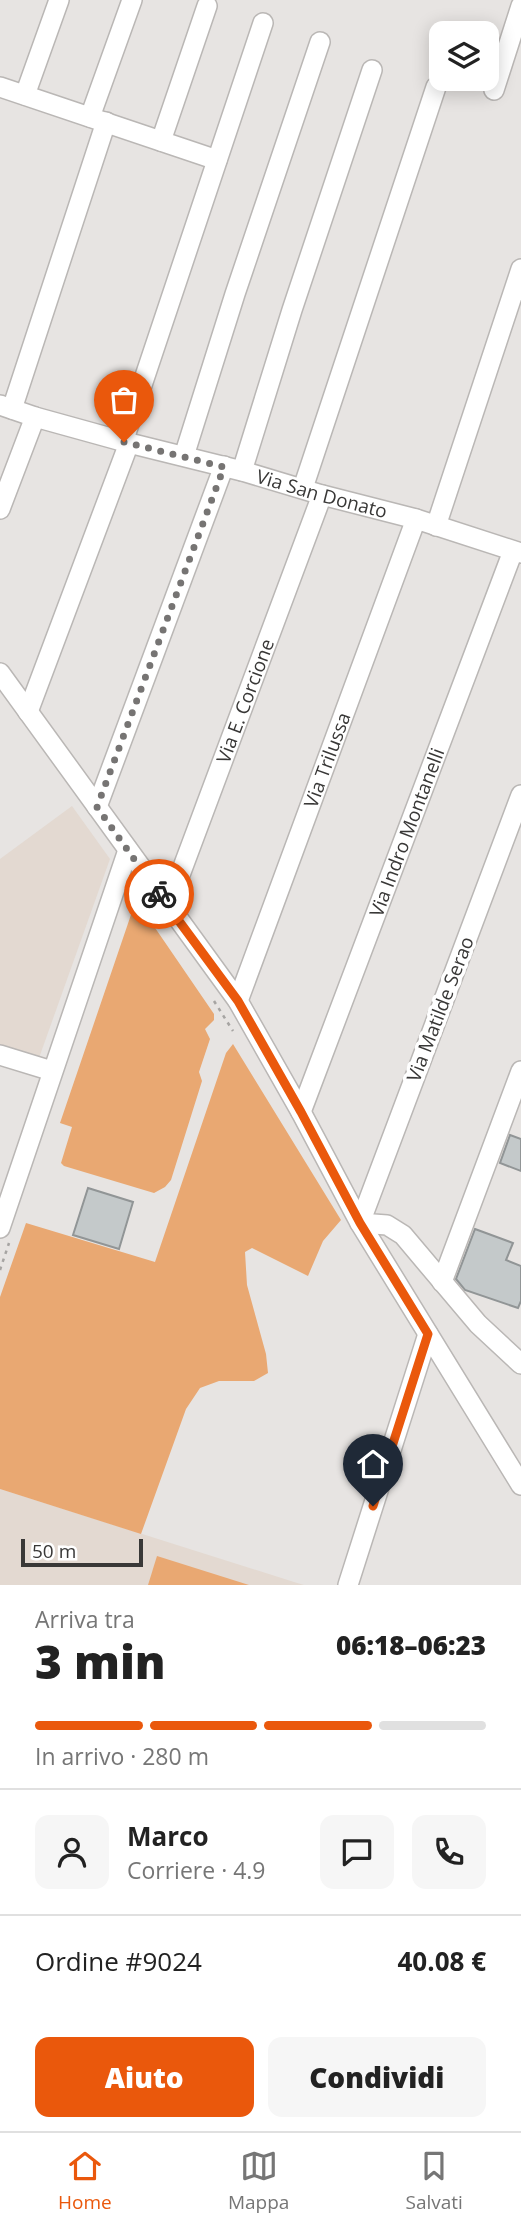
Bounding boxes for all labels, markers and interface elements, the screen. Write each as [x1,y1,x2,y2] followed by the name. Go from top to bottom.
[429,21,499,91] map controls
[429,21,499,91] button: layers
[94,370,154,442] pin
[105,381,143,419] icon: bag
[253,463,390,524] street label: Via San Donato
[210,635,280,767] street label: Via E. Corcione
[298,709,357,811] street label: Via Trilussa
[363,744,450,920] street label: Via Indro Montanelli
[124,859,194,929] courier
[140,875,178,913] icon: bike
[400,933,480,1085] street label: Via Matilde Serao
[343,1434,403,1506] pin
[354,1445,392,1483] icon: home
[21,1536,144,1568] scale bar
[32,1538,76,1564] text: 50 m
[35,1603,135,1635] text: Arriva tra
[336,1627,486,1663] text: 06:18–06:23
[35,1630,166,1692] text: 3 min
[35,1740,209,1772] text: In arrivo · 280 m
[35,1815,109,1889] button: person
[320,1815,394,1889] button: chat
[412,1815,486,1889] button: phone
[127,1818,209,1854] text: Marco
[127,1854,266,1886] text: Corriere · 4.9
[35,1943,202,1979] text: Ordine #9024
[398,1943,486,1979] text: 40.08 €
[35,2037,254,2117] button: Aiuto
[268,2037,486,2117] button: Condividi
[58,2147,112,2215] tab: Home
[228,2147,289,2215] tab: Mappa
[406,2147,463,2215] tab: Salvati

